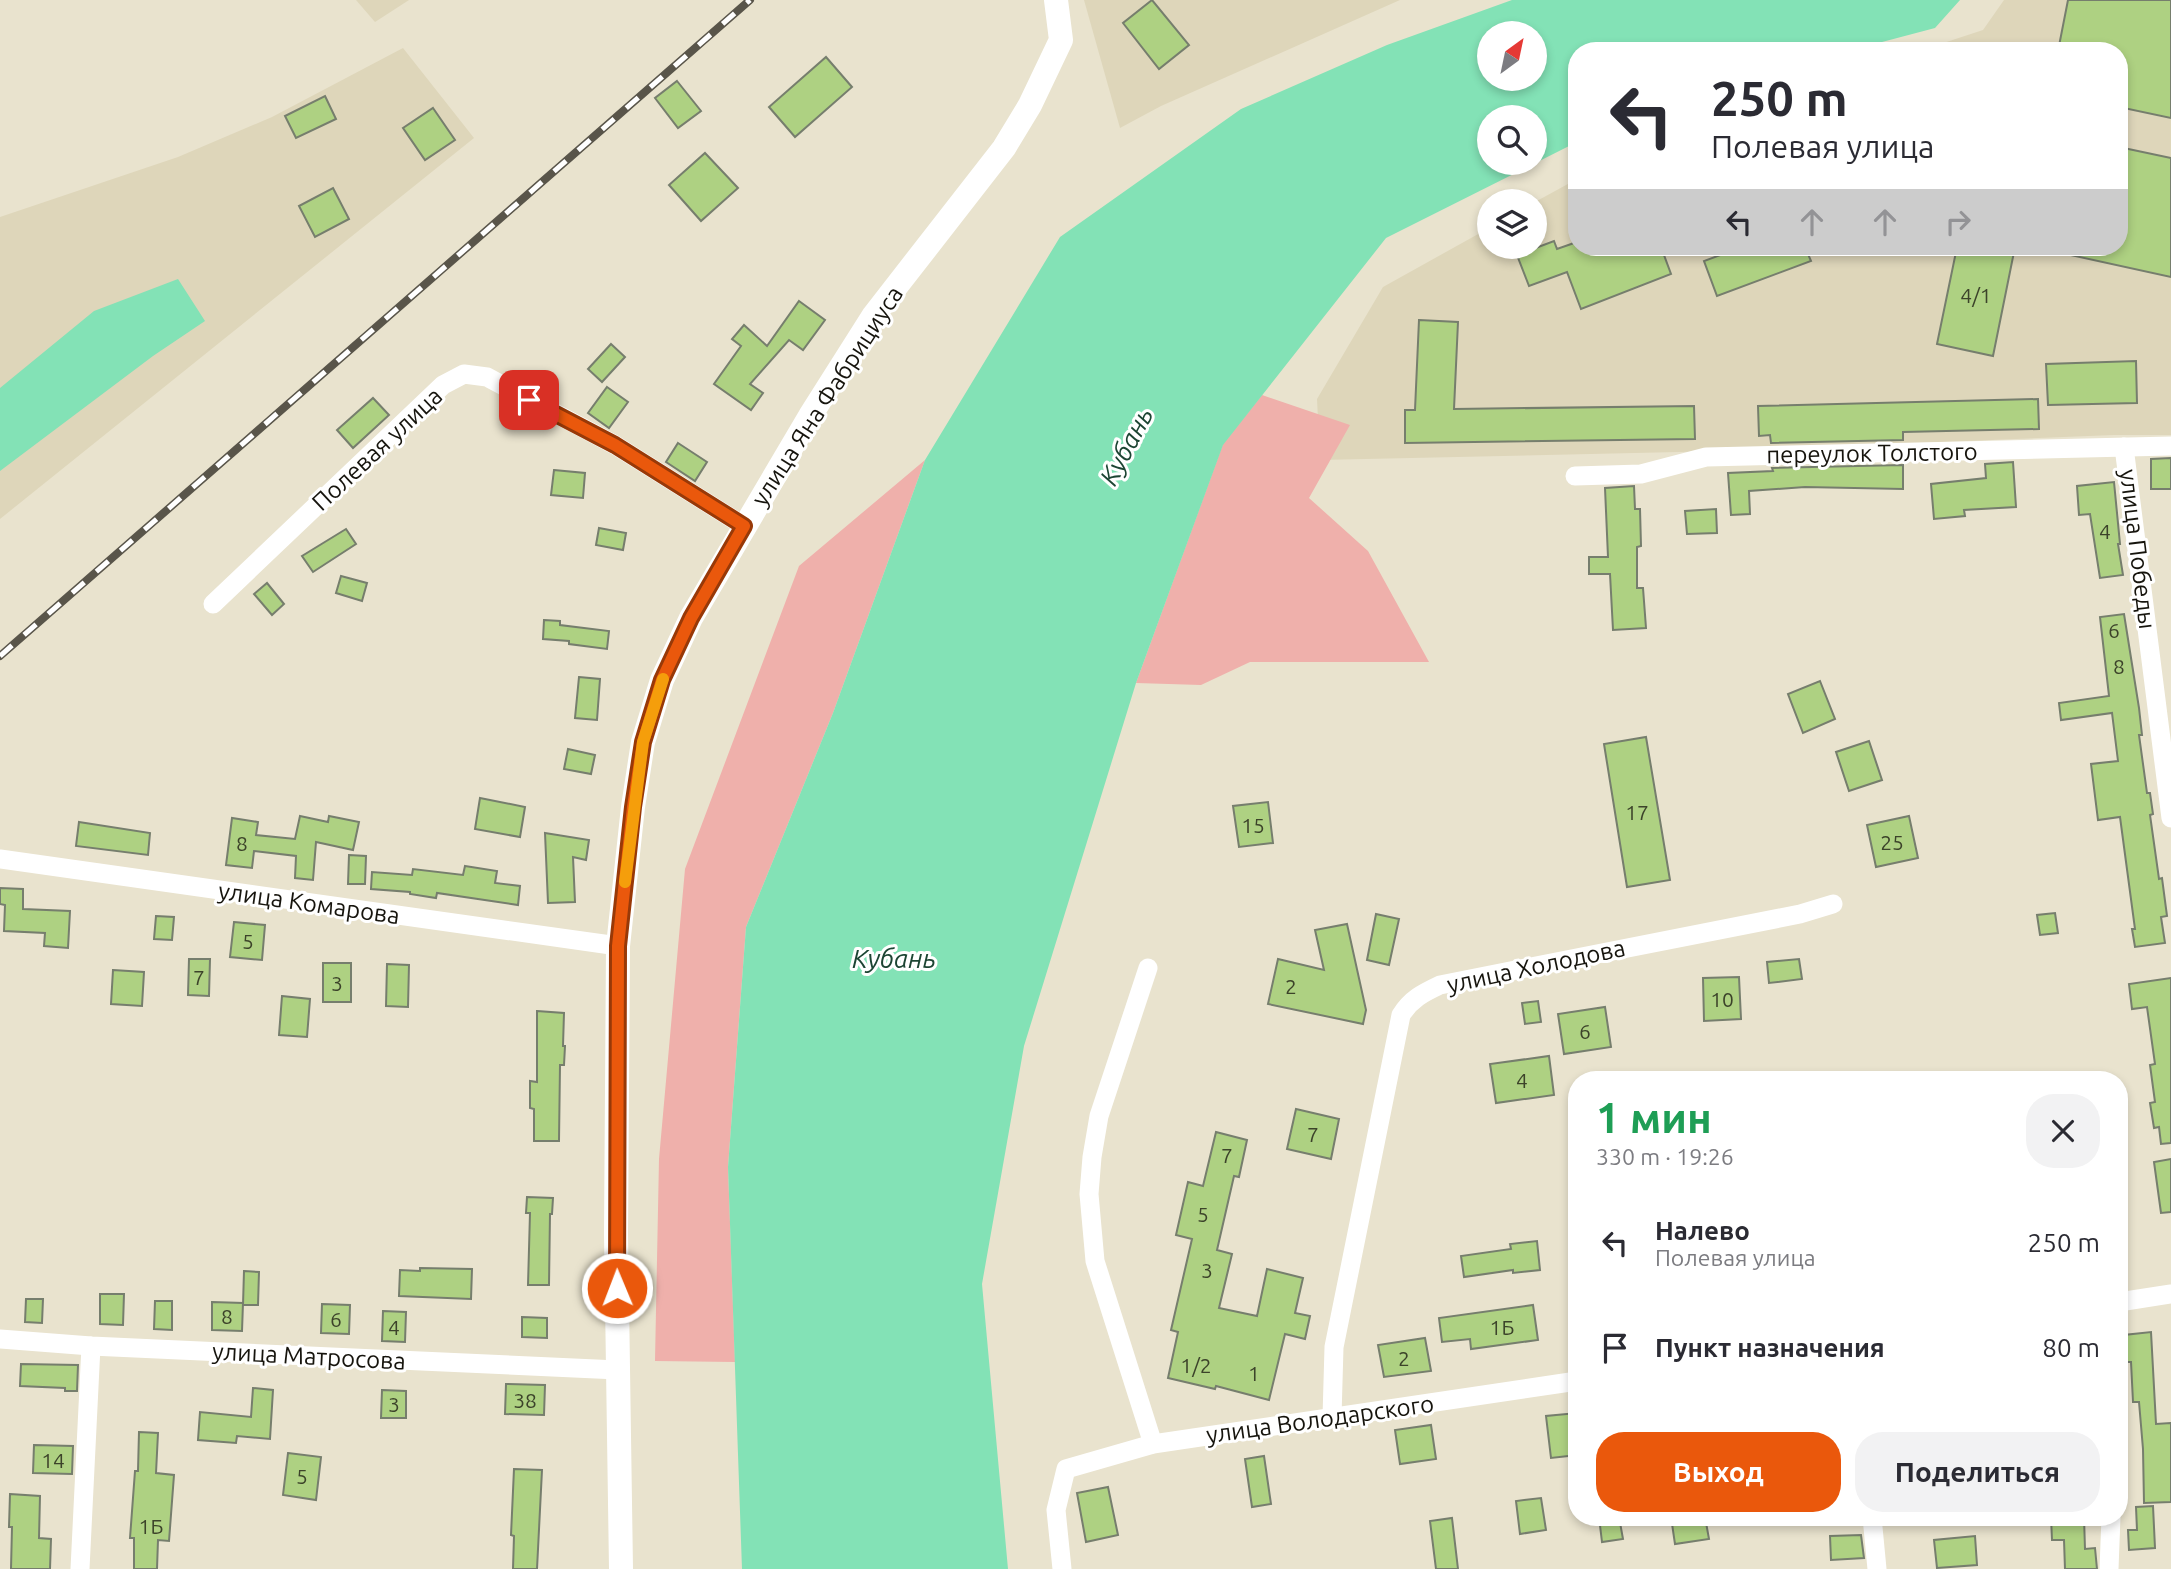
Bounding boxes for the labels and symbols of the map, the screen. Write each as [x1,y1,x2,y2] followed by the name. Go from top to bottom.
[1477,21,1547,91] north arrow
[746,281,908,511] street label: улица Яна Фабрициуса
[1960,283,1992,307] house number: 4/1
[499,370,559,430] pin
[307,382,447,516] street label: Полевая улица
[1094,402,1158,490] water label: Кубань
[1766,438,1978,468] street label: переулок Толстого
[2115,467,2161,631] street label: улица Победы
[2099,519,2111,543] house number: 4
[2108,618,2120,642] house number: 6
[2113,654,2125,678] house number: 8
[1625,800,1649,824] house number: 17
[1241,813,1265,837] house number: 15
[1880,830,1904,854] house number: 25
[236,831,248,855] house number: 8
[217,877,401,929] street label: улица Комарова
[242,929,254,953] house number: 5
[1444,934,1628,998] street label: улица Холодова
[852,944,936,973] water label: Кубань
[193,965,205,989] house number: 7
[331,971,343,995] house number: 3
[1285,974,1297,998] house number: 2
[1710,987,1734,1011] house number: 10
[1579,1019,1591,1043] house number: 6
[1516,1068,1528,1092] house number: 4
[1307,1122,1319,1146] house number: 7
[1221,1143,1233,1167] house number: 7
[1197,1202,1209,1226] house number: 5
[580,1251,654,1325] position arrow
[1201,1258,1213,1282] house number: 3
[221,1304,233,1328] house number: 8
[330,1307,342,1331] house number: 6
[388,1315,400,1339] house number: 4
[1490,1315,1514,1339] house number: 1Б
[212,1337,406,1375] street label: улица Матросова
[1398,1346,1410,1370] house number: 2
[1180,1353,1212,1377] house number: 1/2
[1248,1361,1260,1385] house number: 1
[513,1388,537,1412] house number: 38
[1204,1390,1436,1448] street label: улица Володарского
[388,1392,400,1416] house number: 3
[41,1448,65,1472] house number: 14
[296,1464,308,1488] house number: 5
[139,1514,163,1538] house number: 1Б

